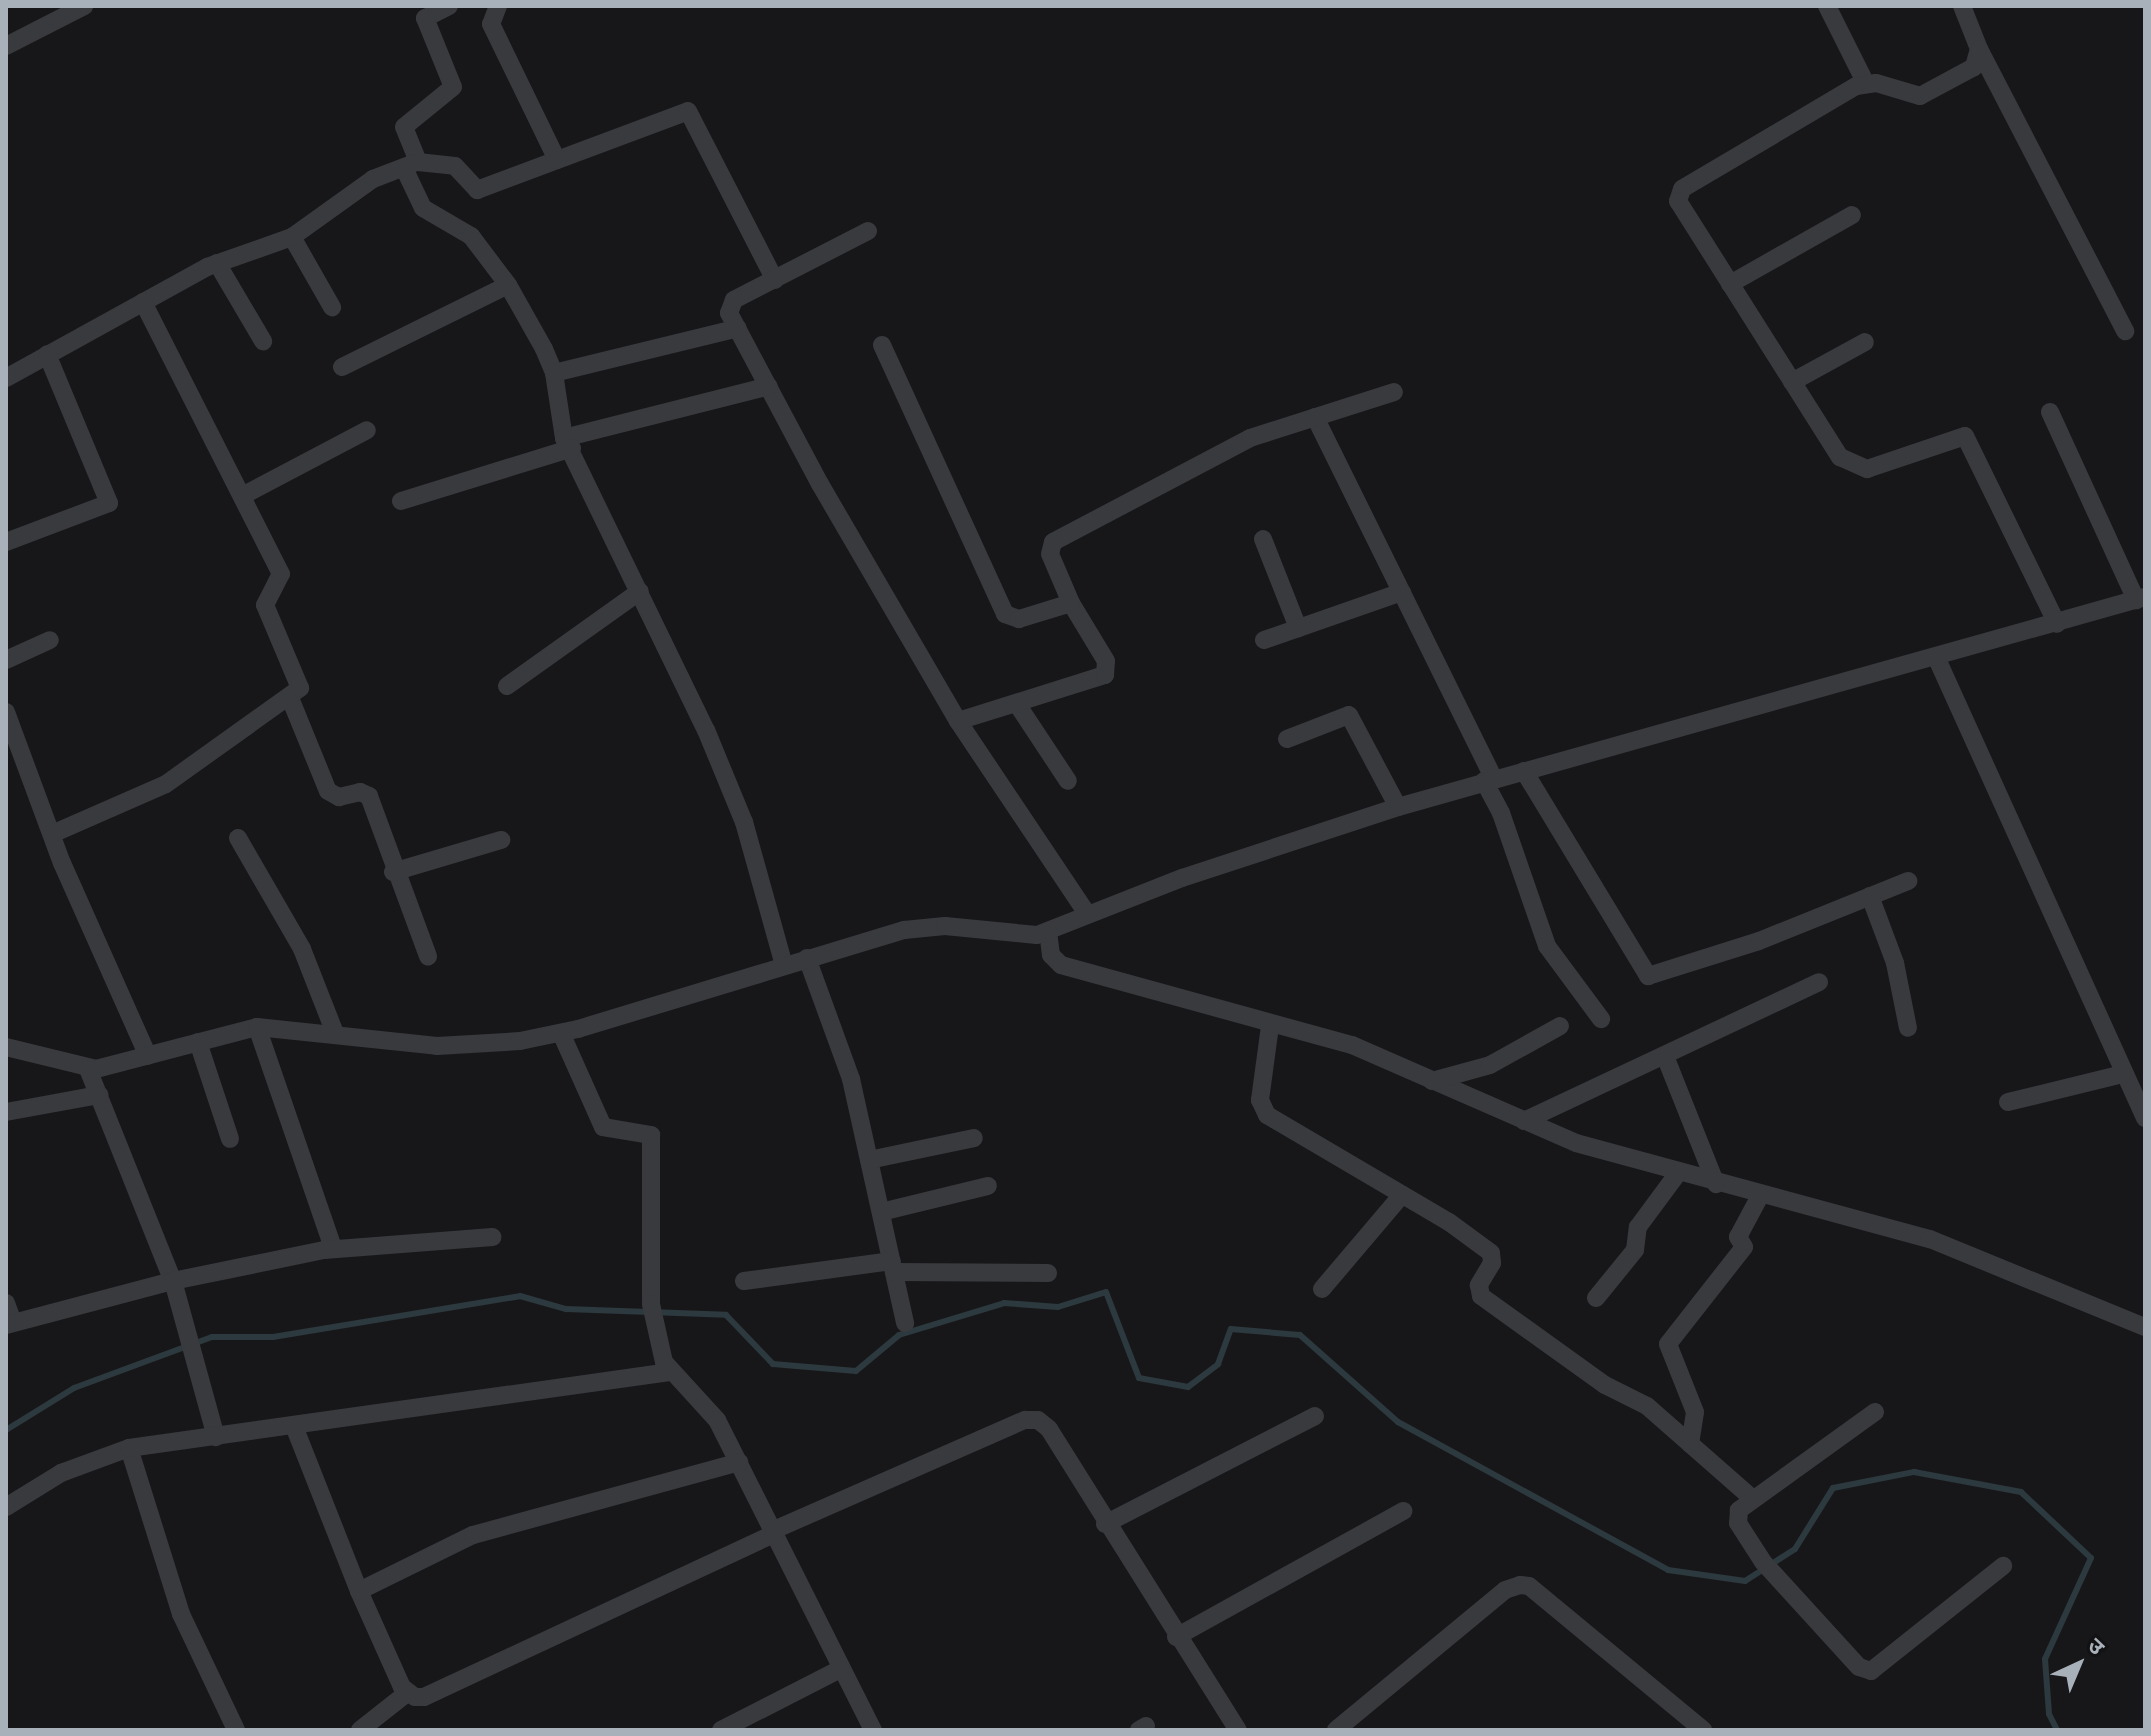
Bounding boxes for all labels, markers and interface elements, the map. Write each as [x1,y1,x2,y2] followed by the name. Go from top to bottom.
[2039,1624,2119,1704] north arrow
[2081,1631,2111,1661] text: उ

